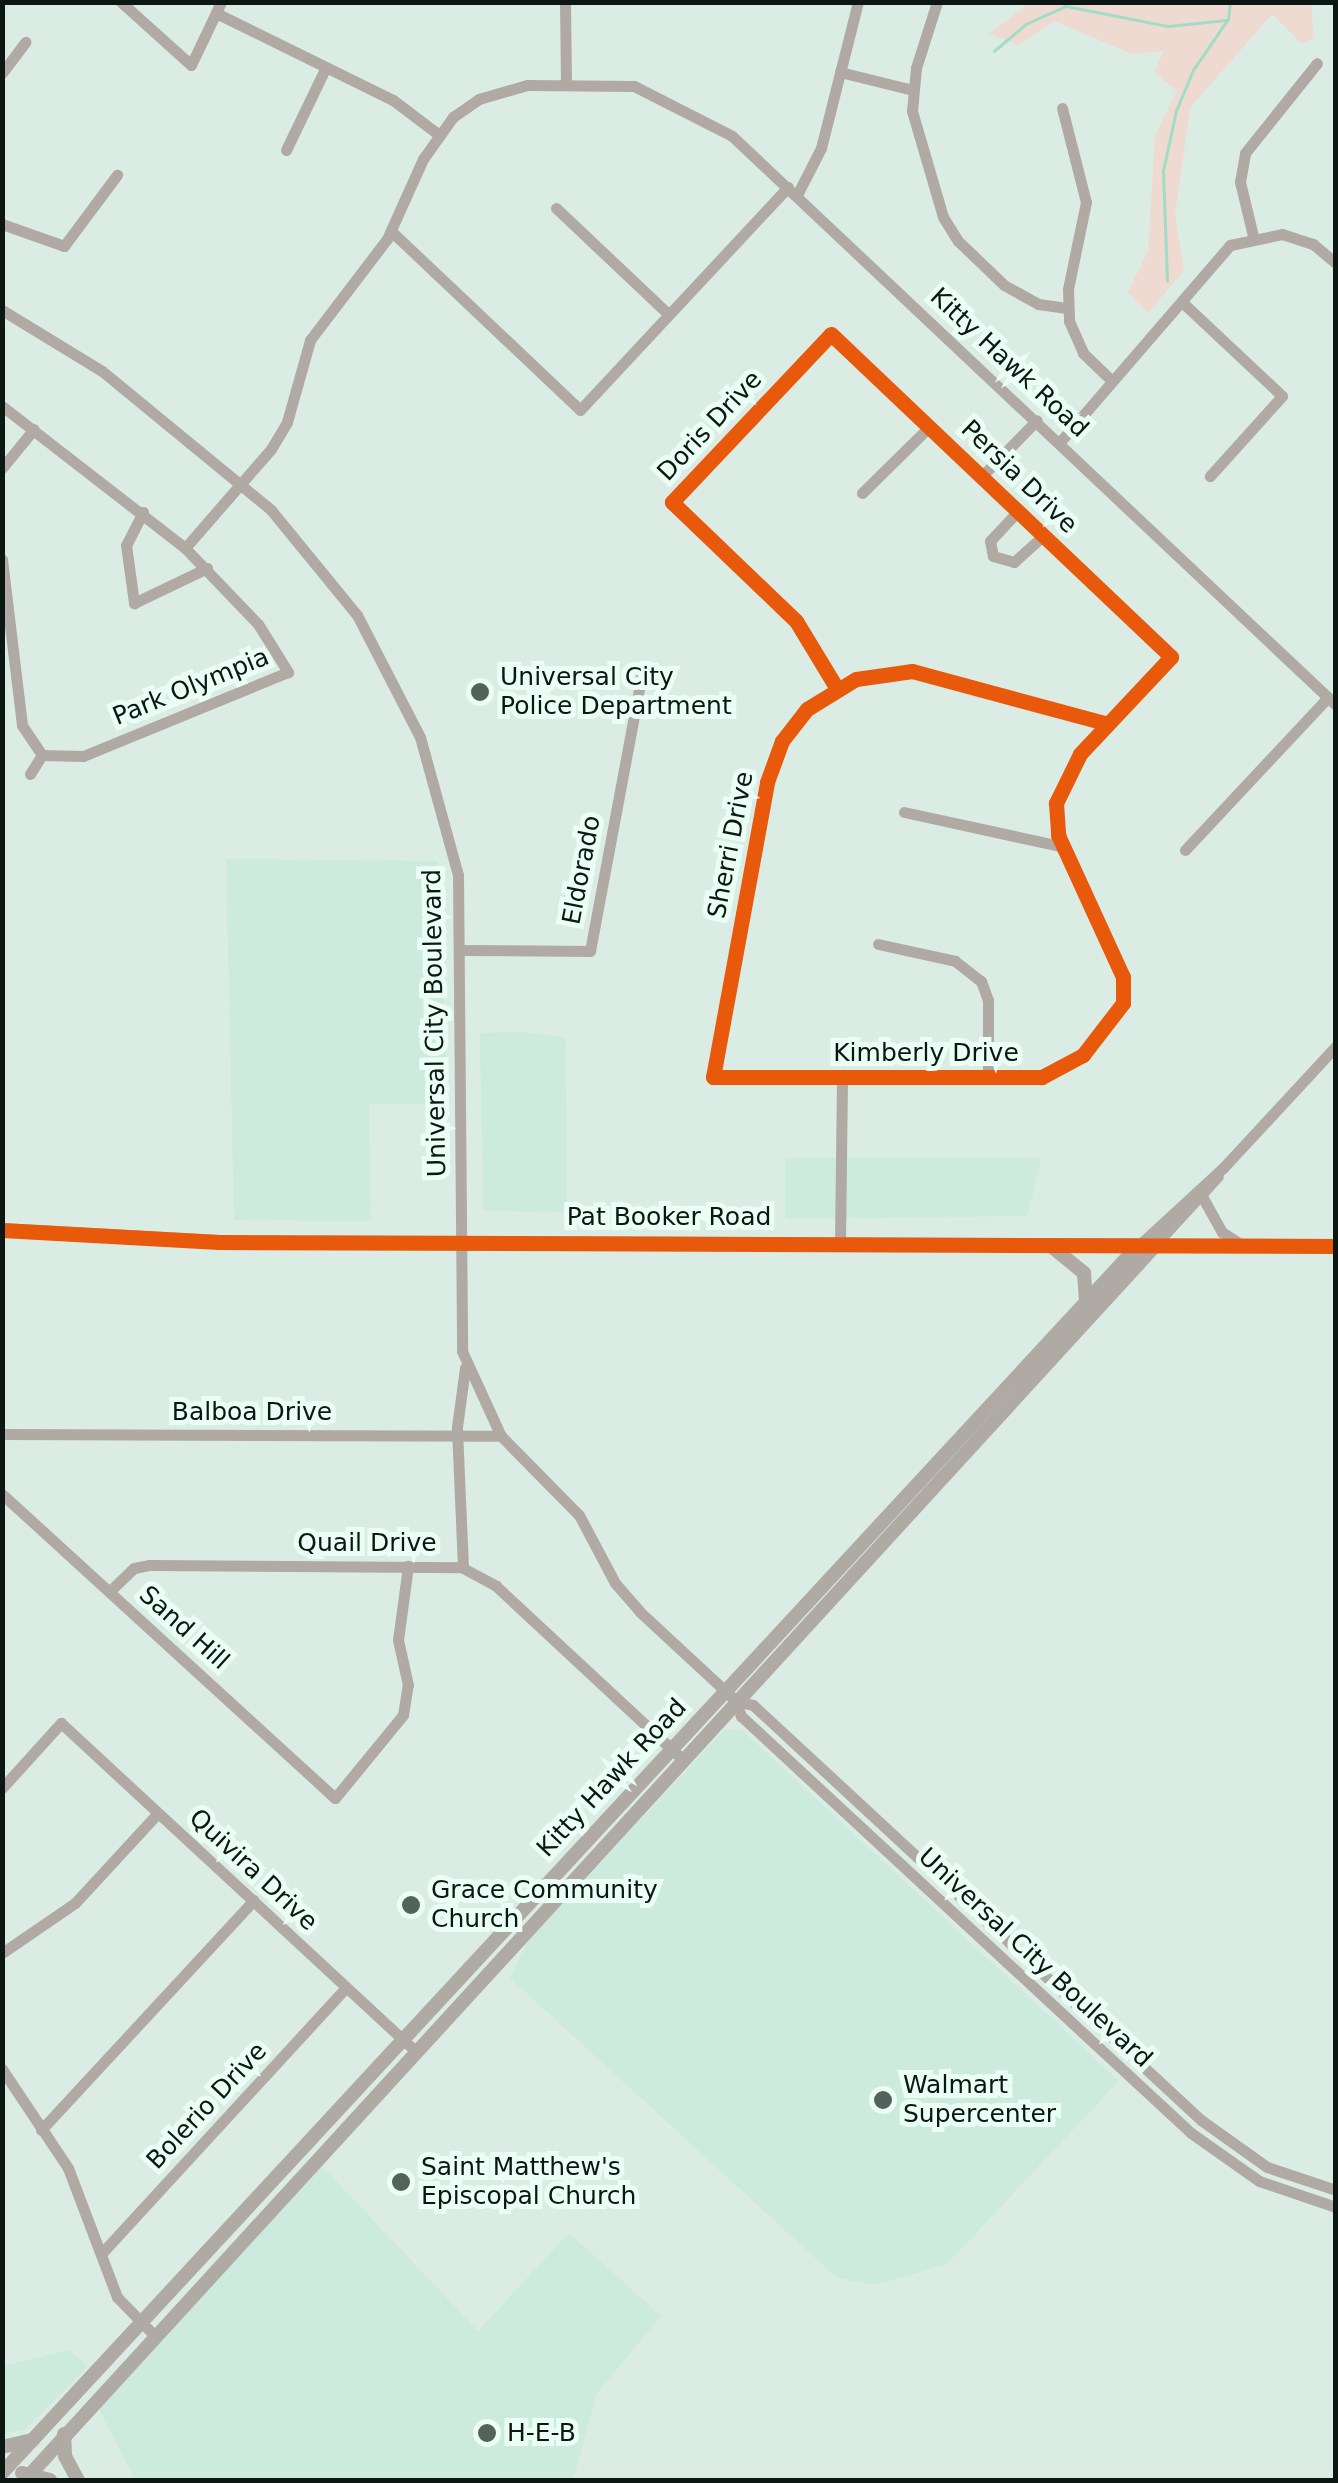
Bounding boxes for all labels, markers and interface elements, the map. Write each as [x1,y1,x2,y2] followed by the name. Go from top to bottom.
[924,282,1094,444] street label: Kitty Hawk Road
[651,365,769,487] street label: Doris Drive
[955,414,1083,540] street label: Persia Drive
[108,642,274,732] street label: Park Olympia
[500,663,732,722] place label: Universal City Police Department
[469,681,491,703] marker: Universal City Police Department
[702,769,760,921] street label: Sherri Drive
[557,813,607,927] street label: Eldorado
[417,869,453,1177] street label: Universal City Boulevard
[833,1038,1019,1068] street label: Kimberly Drive
[567,1202,771,1232] street label: Pat Booker Road
[172,1397,332,1427] street label: Balboa Drive
[297,1528,437,1558] street label: Quail Drive
[133,1580,235,1676] street label: Sand Hill
[531,1693,693,1863] street label: Kitty Hawk Road
[183,1803,323,1937] street label: Quivira Drive
[912,1842,1158,2074] street label: Universal City Boulevard
[431,1876,658,1935] place label: Grace Community Church
[400,1894,422,1916] marker: Grace Community Church
[141,2037,273,2175] street label: Bolerio Drive
[903,2071,1056,2130] place label: Walmart Supercenter
[872,2089,894,2111] marker: Walmart Supercenter
[421,2153,636,2212] place label: Saint Matthew's Episcopal Church
[390,2171,412,2193] marker: Saint Matthew's Episcopal Church
[507,2418,576,2448] place label: H-E-B
[476,2422,498,2444] marker: H-E-B

